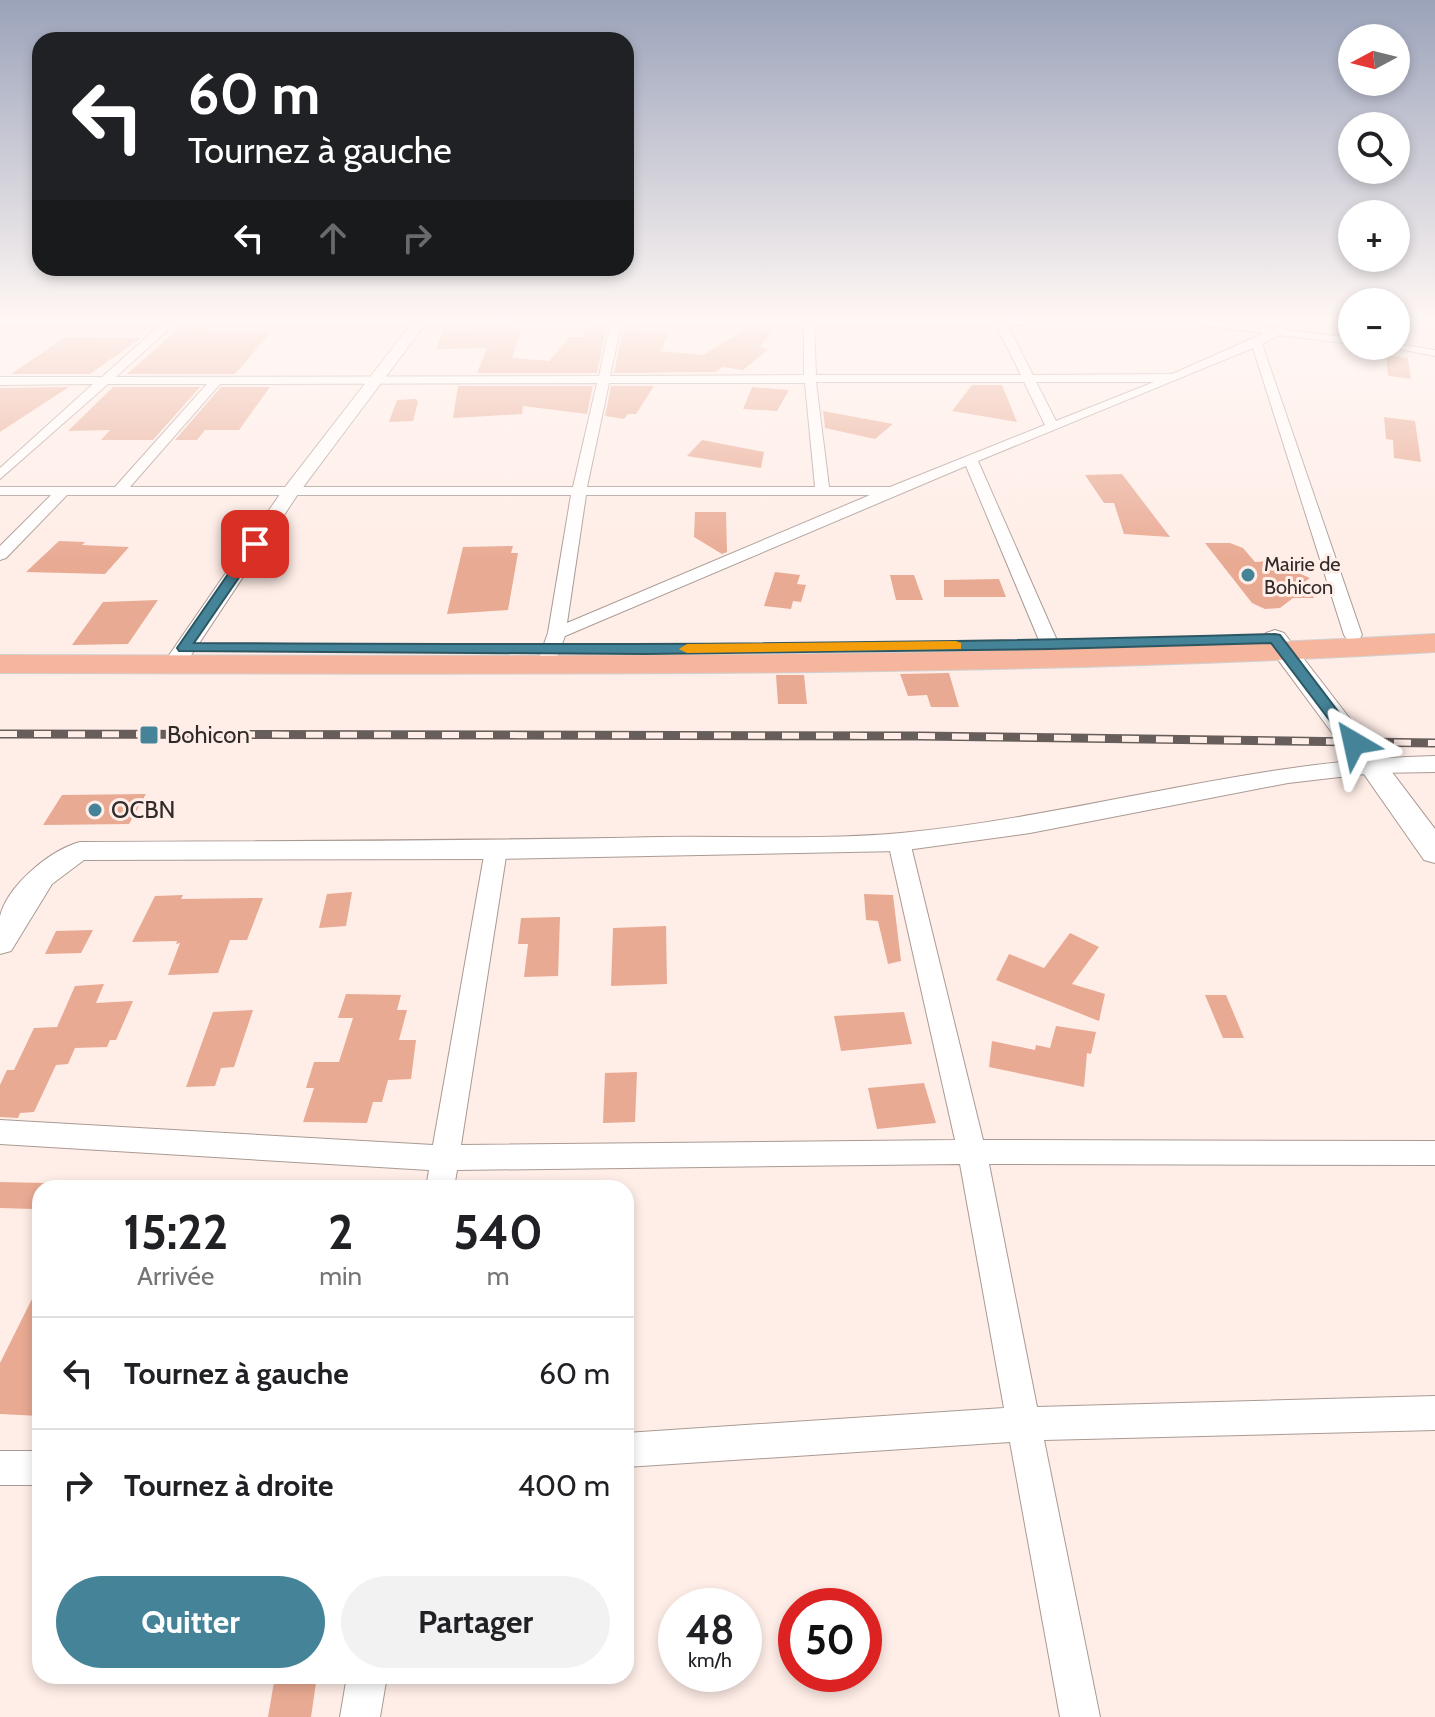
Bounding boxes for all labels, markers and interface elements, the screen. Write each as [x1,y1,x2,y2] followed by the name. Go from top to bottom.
[1338,24,1410,96] north arrow
[1338,24,1410,360] map controls
[188,60,320,128] text: 60 m
[56,64,160,168] icon: left
[1338,112,1410,184] button: search
[188,128,452,172] text: Tournez à gauche
[1338,200,1410,272] button: +
[227,216,271,260] icon: left
[311,216,355,260] icon: ahead
[395,216,439,260] icon: right
[1338,288,1410,360] button: −
[221,510,289,578] pin
[233,522,277,566] icon: arrive
[1264,552,1341,599] place label: Mairie de Bohicon
[1239,566,1257,584] marker: Mairie de Bohicon
[1312,701,1396,785] position arrow
[167,720,250,749] place label: Bohicon
[138,724,160,746] marker: Bohicon
[111,795,176,824] place label: OCBN
[86,801,104,819] marker: OCBN
[123,1203,228,1261] text: 15:22
[328,1203,353,1261] text: 2
[453,1203,543,1261] text: 540
[137,1260,214,1292] text: Arrivée
[319,1260,362,1292] text: min
[487,1260,509,1292] text: m
[56,1351,100,1395] icon: left
[124,1355,349,1392] text: Tournez à gauche
[539,1355,610,1392] text: 60 m
[56,1463,100,1507] icon: right
[124,1467,333,1504] text: Tournez à droite
[518,1467,610,1504] text: 400 m
[56,1576,325,1668] button: Quitter
[341,1576,610,1668] button: Partager
[778,1588,882,1692] speed limit sign: 50
[686,1605,735,1654] text: 48
[688,1648,732,1672] text: km/h

